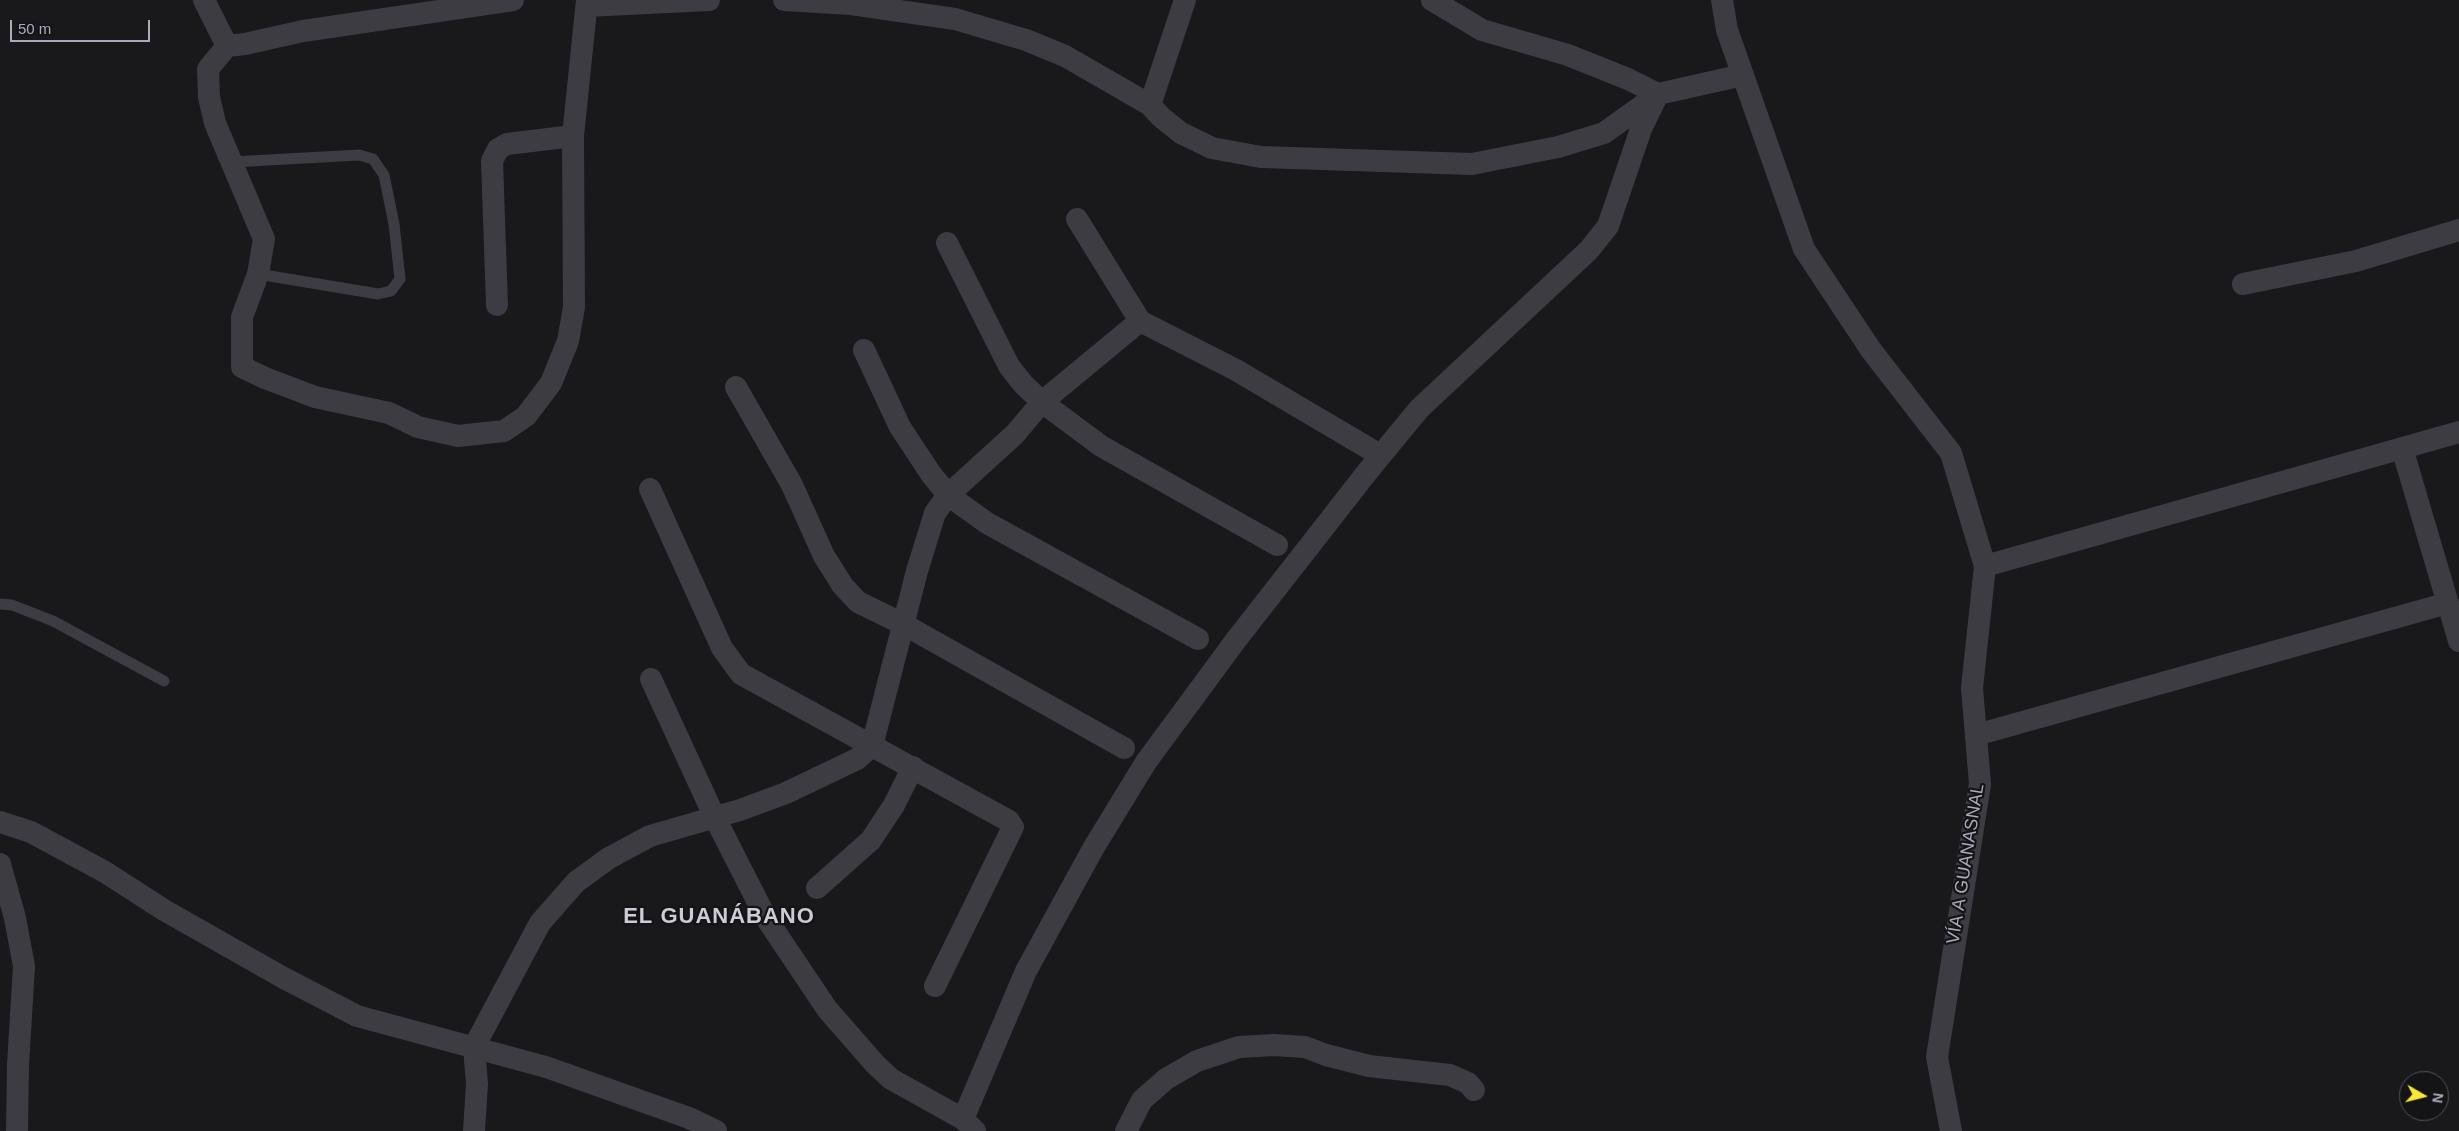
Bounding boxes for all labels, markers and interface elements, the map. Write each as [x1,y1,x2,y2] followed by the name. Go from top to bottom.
[12,10,152,42] scale bar
[18,20,51,37] text: 50 m
[1943,782,1989,946] street label: VÍA A GUANASNAL
[622,904,816,930] district label: EL GUANÁBANO
[2399,1071,2449,1121] north arrow
[2429,1092,2446,1104] text: N

